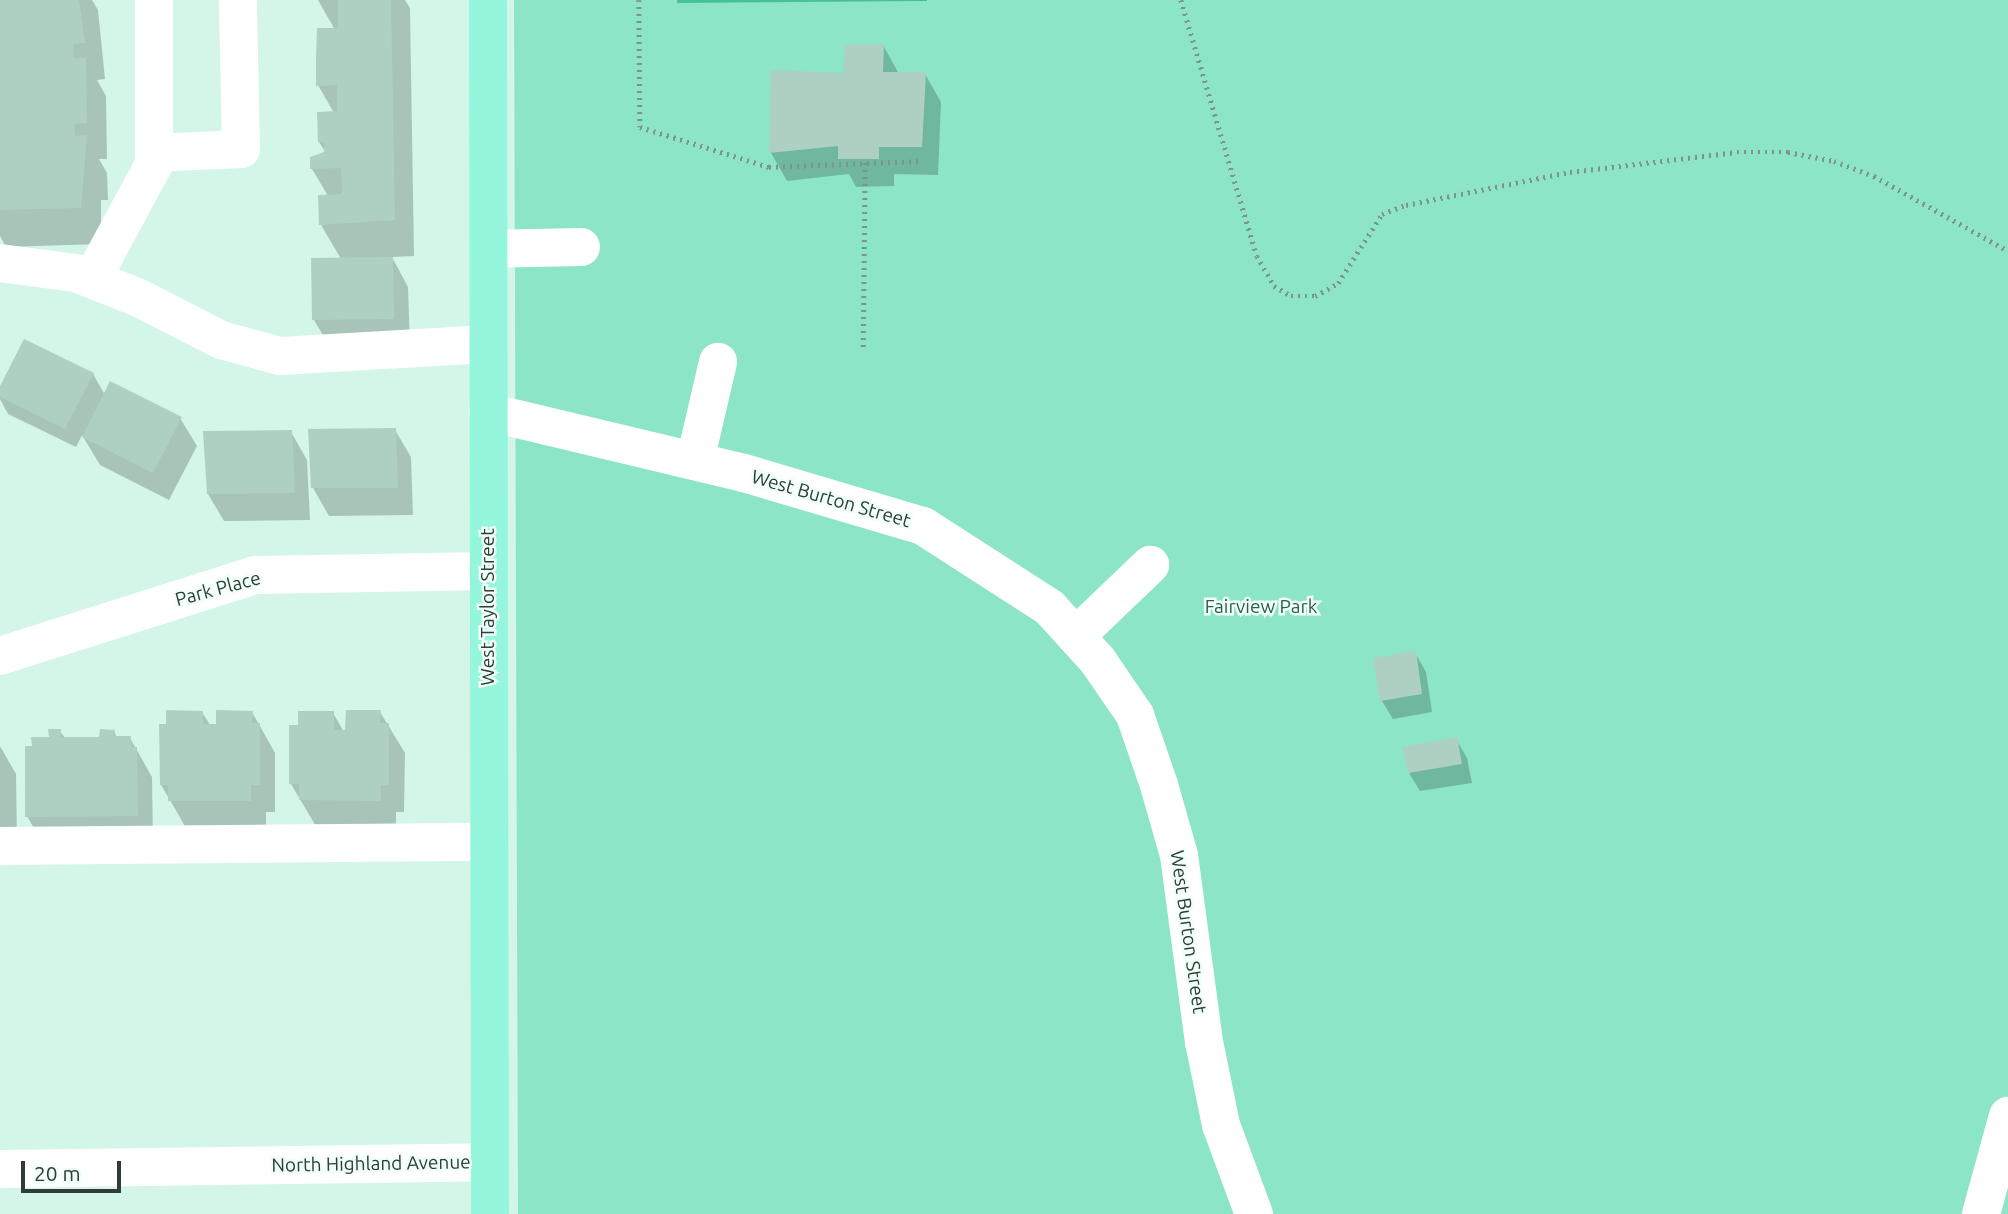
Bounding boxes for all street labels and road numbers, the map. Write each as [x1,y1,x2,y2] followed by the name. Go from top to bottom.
[749,465,913,533] street label: West Burton Street
[477,528,499,686] street label: West Taylor Street
[173,567,263,611] street label: Park Place
[1165,849,1211,1015] street label: West Burton Street
[271,1151,471,1177] street label: North Highland Avenue

